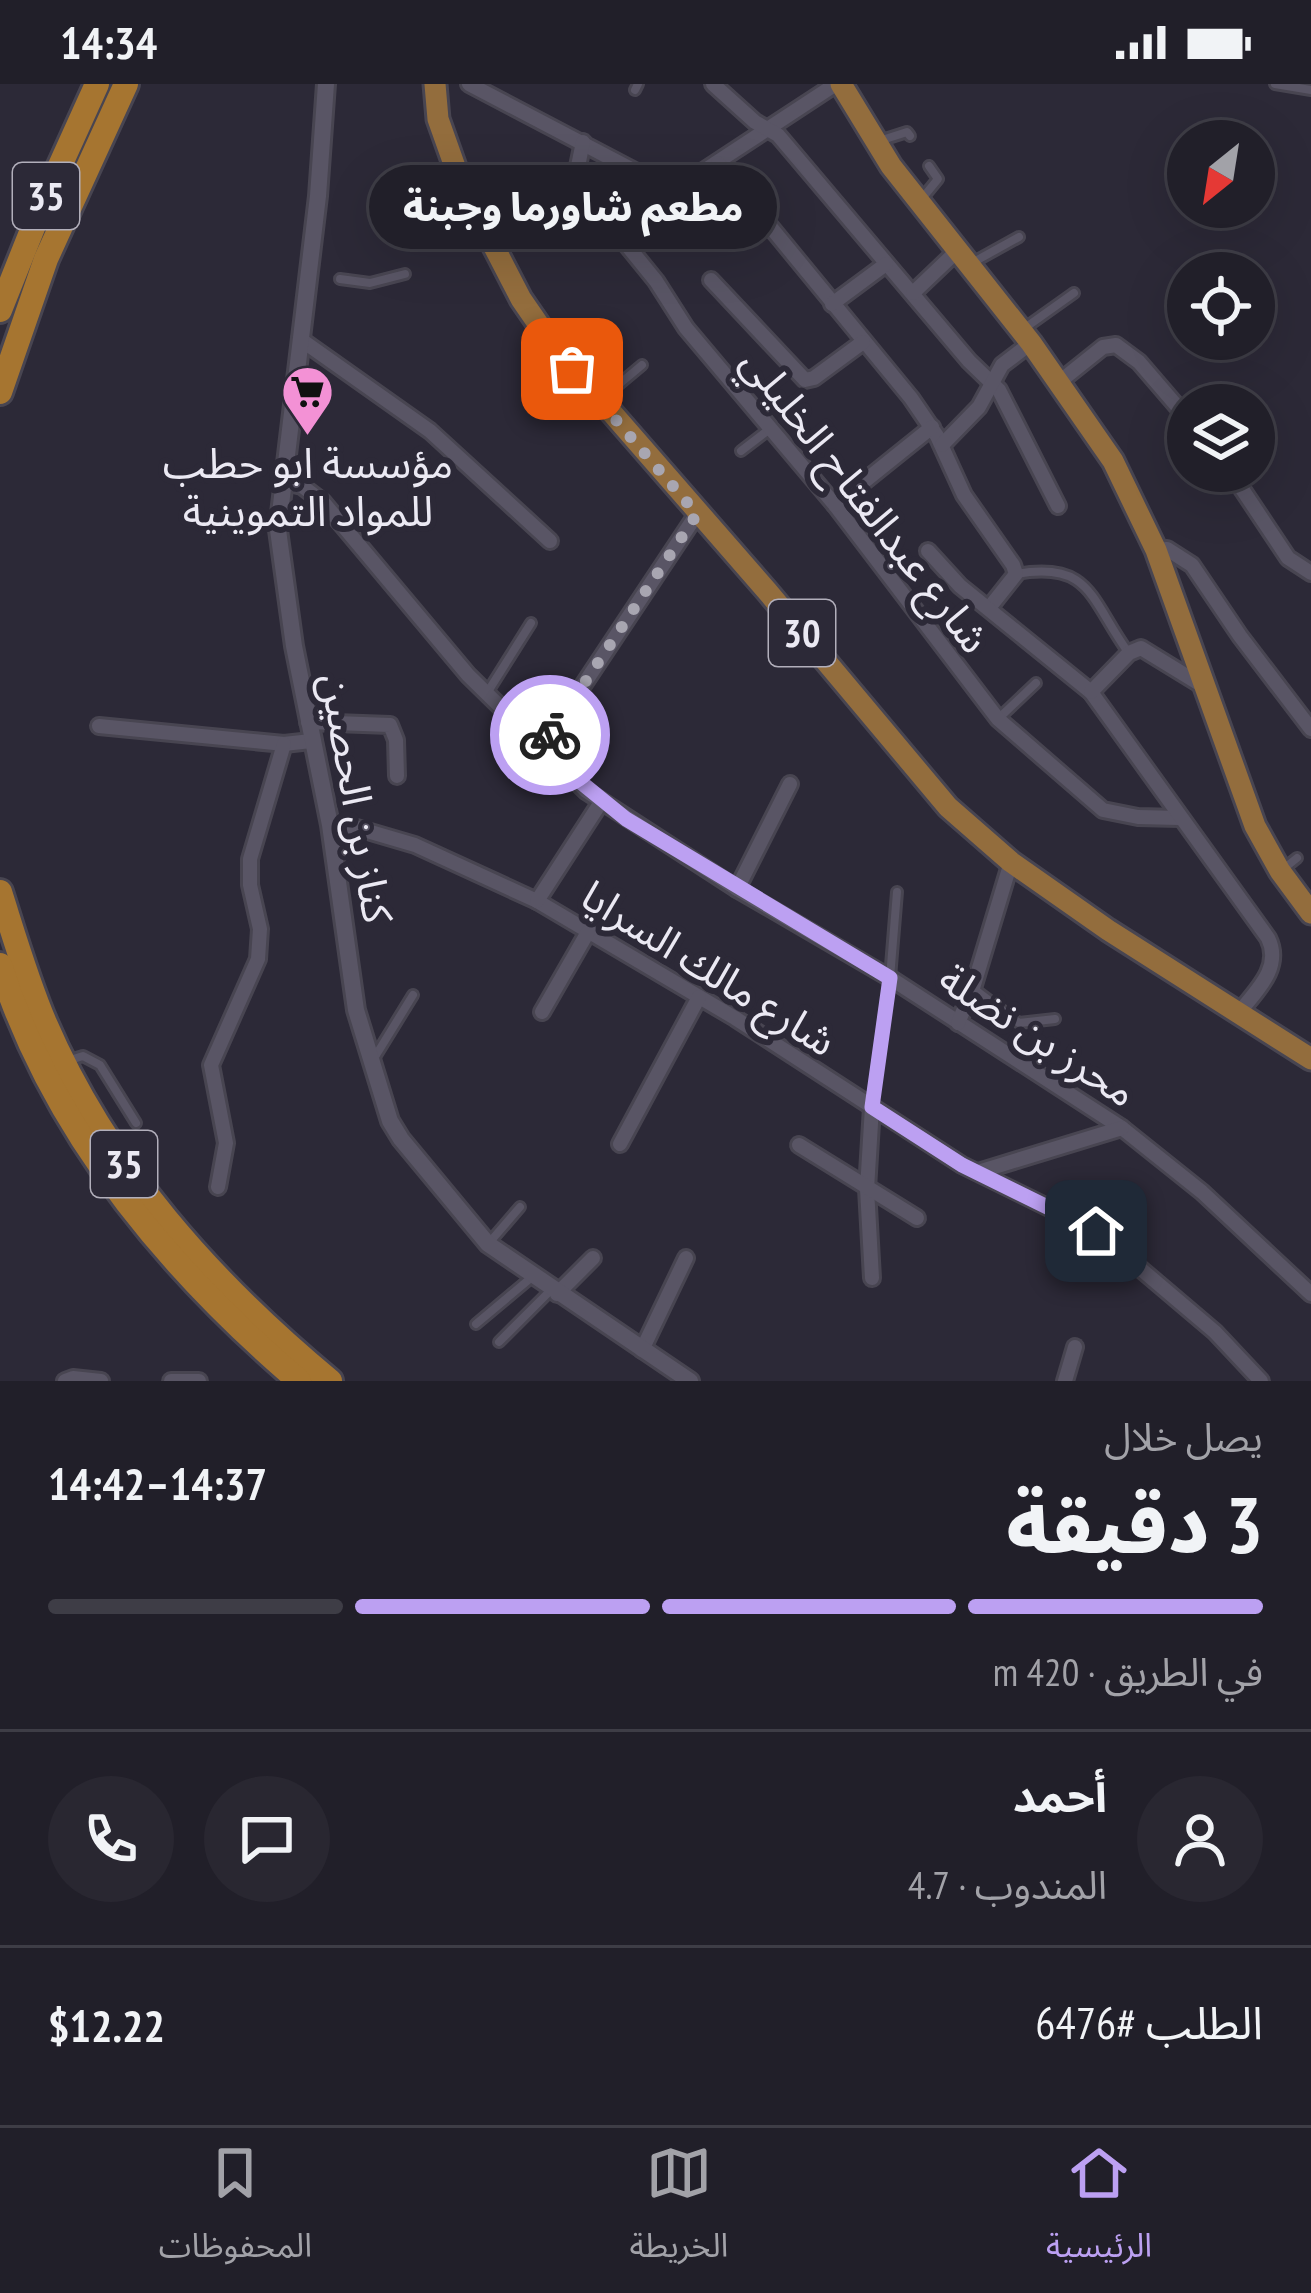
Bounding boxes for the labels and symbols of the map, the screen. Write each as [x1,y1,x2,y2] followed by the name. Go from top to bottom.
[1167,120,1275,228] north arrow
[13,163,79,229] road number: 35
[368,165,776,249] callout: مطعم شاورما وجبنة
[521,318,623,420] pin
[725,336,1003,667] street label: شارع عبدالفتاح الخليلي
[280,363,336,437] supermarket icon: مؤسسة ابو حطب للمواد التموينية
[163,435,453,538] place label: مؤسسة ابو حطب للمواد التموينية
[769,600,835,666] road number: 30
[308,669,407,928] street label: كناز بن الحصين
[490,675,610,795] courier
[569,867,847,1072] street label: شارع مالك السرايا
[929,950,1148,1119] street label: محرز بن نضلة
[91,1131,157,1197] road number: 35
[1045,1180,1147,1282] pin

